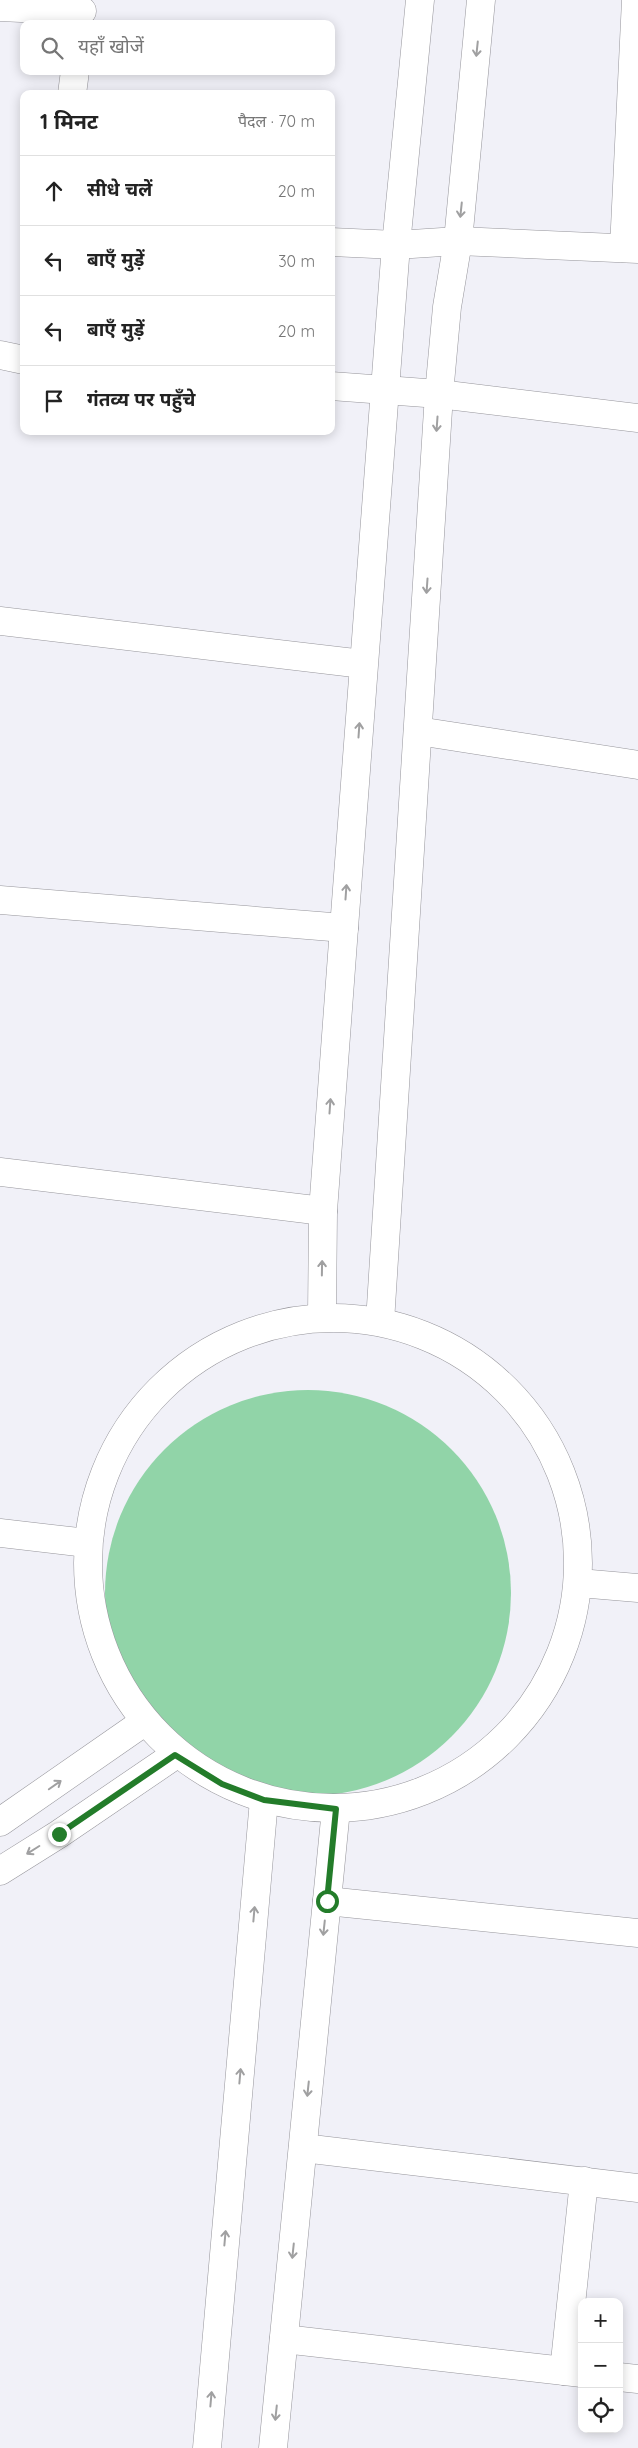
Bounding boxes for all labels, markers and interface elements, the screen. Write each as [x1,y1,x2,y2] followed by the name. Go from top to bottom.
[20,20,335,75] search box
[38,34,66,62] icon: search
[78,34,144,58] text: यहाँ खोजें
[472,40,481,56] one-way arrow
[40,108,98,134] text: 1 मिनट
[238,111,315,131] text: पैदल · 70 m
[40,177,68,205] icon: ahead
[87,177,152,201] text: सीधे चलें
[278,181,315,201] text: 20 m
[456,202,466,218] one-way arrow
[40,247,68,275] icon: left
[87,247,144,271] text: बाएँ मुड़ें
[278,251,315,271] text: 30 m
[40,317,68,345] icon: left
[87,317,144,341] text: बाएँ मुड़ें
[278,321,315,341] text: 20 m
[40,387,68,415] icon: arrive
[87,387,195,411] text: गंतव्य पर पहुँचे
[433,416,442,432] one-way arrow
[423,578,432,594] one-way arrow
[354,722,363,738] one-way arrow
[342,884,351,900] one-way arrow
[326,1098,335,1114] one-way arrow
[317,1260,327,1276] one-way arrow
[48,1780,62,1790] one-way arrow
[48,1823,71,1846] route end
[26,1846,40,1856] one-way arrow
[316,1890,339,1913] route start
[249,1906,259,1922] one-way arrow
[319,1919,329,1935] one-way arrow
[235,2068,244,2084] one-way arrow
[304,2081,313,2097] one-way arrow
[221,2230,230,2246] one-way arrow
[288,2243,297,2259] one-way arrow
[578,2298,623,2433] map controls
[578,2298,623,2343] button: +
[578,2343,623,2388] button: −
[578,2388,623,2433] button: locate
[206,2392,216,2408] one-way arrow
[272,2404,281,2420] one-way arrow

